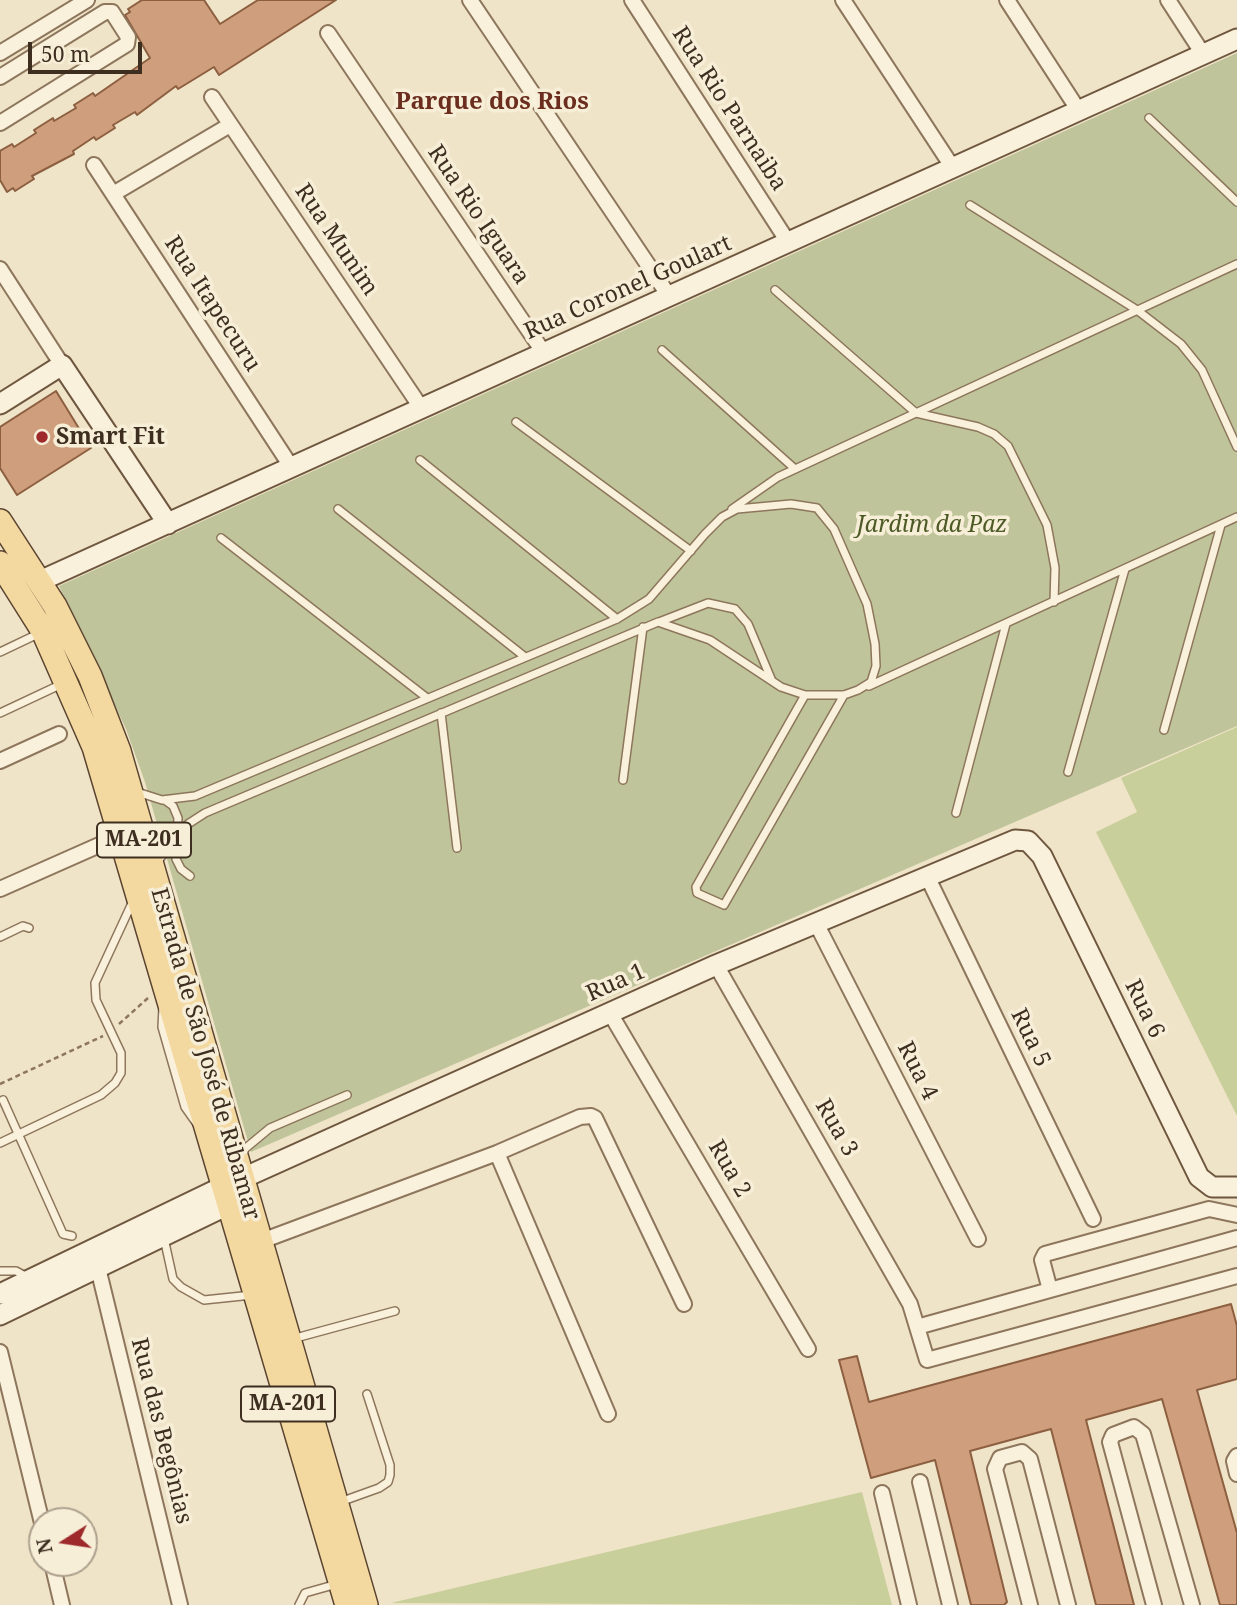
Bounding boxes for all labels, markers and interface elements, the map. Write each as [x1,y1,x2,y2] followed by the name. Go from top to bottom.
[666,22,792,196] street label: Rua Rio Parnaiba
[32,28,145,72] scale bar
[41,40,90,68] text: 50 m
[395,88,589,116] district label: Parque dos Rios
[421,140,535,290] street label: Rua Rio Iguara
[289,179,383,301] street label: Rua Munim
[520,230,736,346] street label: Rua Coronel Goulart
[158,231,266,377] street label: Rua Itapecuru
[56,423,165,451] place label: Smart Fit
[34,429,50,445] marker: Smart Fit
[857,511,1007,539] park label: Jardim da Paz
[97,822,191,858] road number: MA-201
[144,885,266,1223] street label: Estrada de São José de Ribamar
[582,958,650,1008] street label: Rua 1
[1118,975,1170,1043] street label: Rua 6
[1004,1004,1056,1072] street label: Rua 5
[891,1037,943,1105] street label: Rua 4
[809,1094,863,1162] street label: Rua 3
[702,1135,756,1203] street label: Rua 2
[125,1335,197,1527] street label: Rua das Begônias
[241,1386,335,1422] road number: MA-201
[28,1507,98,1577] north arrow
[30,1536,59,1556] text: N

